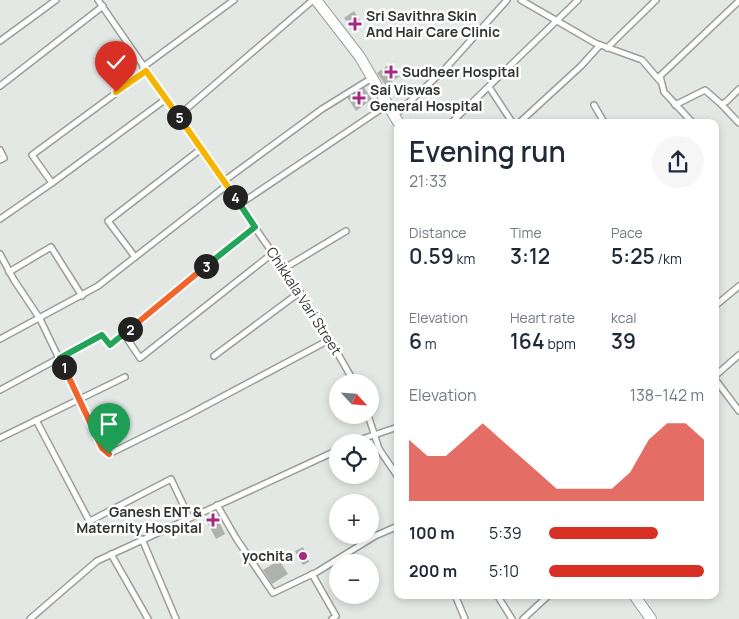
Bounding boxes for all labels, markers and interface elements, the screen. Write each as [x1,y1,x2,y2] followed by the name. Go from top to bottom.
[366,6,500,41] place label: Sri Savithra Skin And Hair Care Clinic
[348,17,362,31] marker: Sri Savithra Skin And Hair Care Clinic
[95,41,137,92] pin
[102,48,130,76] icon: check
[402,62,519,81] place label: Sudheer Hospital
[384,65,398,79] marker: Sudheer Hospital
[370,80,483,115] place label: Sai Viswas General Hospital
[352,91,366,105] marker: Sai Viswas General Hospital
[166,104,192,130] pin: 5
[175,108,184,127] text: 5
[409,132,566,170] text: Evening run
[652,136,704,188] button: share
[409,170,447,192] text: 21:33
[222,184,248,210] pin: 4
[231,188,240,207] text: 4
[409,223,466,242] text: Distance
[510,223,542,242] text: Time
[611,223,643,242] text: Pace
[409,242,454,270] text: 0.59
[510,242,550,270] text: 3:12
[611,242,655,270] text: 5:25
[262,243,347,359] street label: Chikkala Vari Street
[454,249,475,268] text: km
[655,249,682,268] text: /km
[194,254,218,278] pin: 3
[202,257,211,276] text: 3
[409,308,468,327] text: Elevation
[510,308,575,327] text: Heart rate
[611,308,637,327] text: kcal
[118,316,142,342] pin: 2
[126,320,135,339] text: 2
[409,327,422,355] text: 6
[510,327,545,355] text: 164
[611,327,636,355] text: 39
[422,334,437,353] text: m
[545,334,576,353] text: bpm
[52,354,76,380] pin: 1
[61,358,68,377] text: 1
[329,374,379,424] north arrow
[329,374,379,604] map controls
[409,384,477,406] text: Elevation
[630,384,704,406] text: 138–142 m
[88,403,130,454] pin
[95,410,123,438] icon: arrive
[329,434,379,484] button: locate
[329,494,379,544] button: +
[76,502,203,537] place label: Ganesh ENT & Maternity Hospital
[206,513,220,527] marker: Ganesh ENT & Maternity Hospital
[409,522,455,544] text: 100 m
[489,522,522,544] text: 5:39
[242,546,293,565] place label: yochita
[297,550,309,562] marker: yochita
[329,554,379,604] button: −
[409,560,457,582] text: 200 m
[489,560,519,582] text: 5:10

